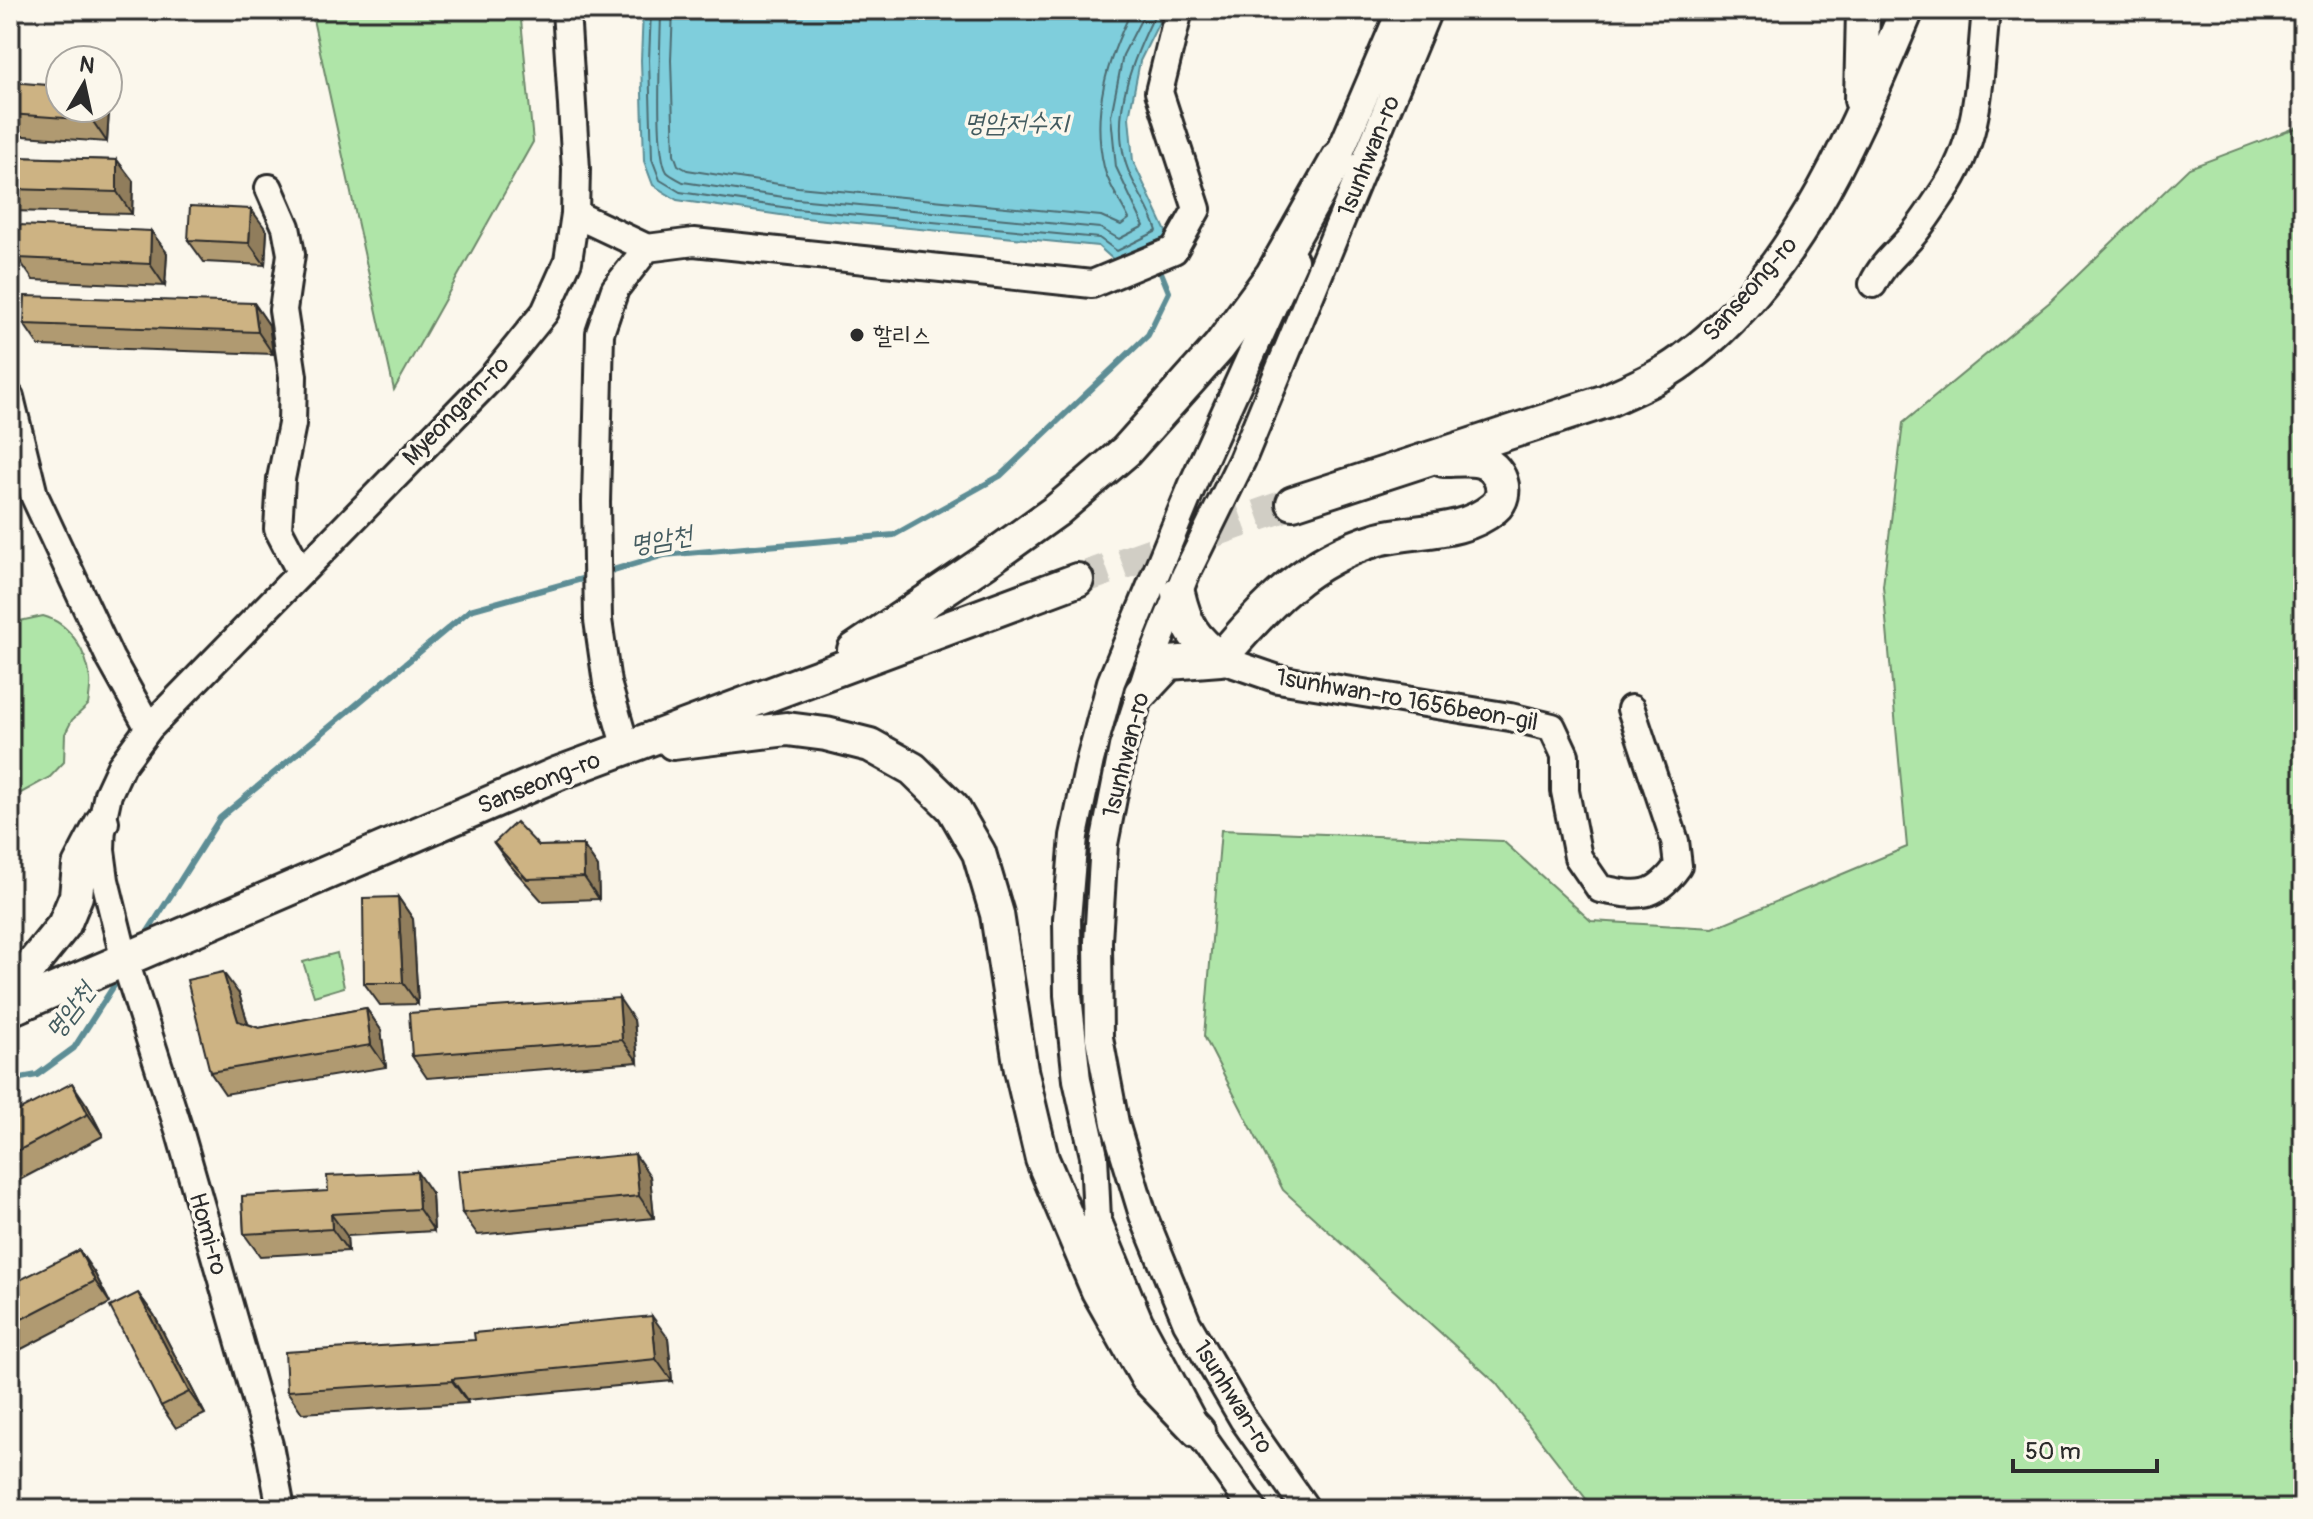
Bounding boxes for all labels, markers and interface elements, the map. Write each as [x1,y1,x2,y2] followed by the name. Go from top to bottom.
[44,44,124,124] north arrow
[77,50,97,80] text: N
[1332,91,1406,221] street label: 1sunhwan-ro
[964,107,1071,139] water label: 명암저수지
[1697,231,1804,347] street label: Sanseong-ro
[873,321,931,350] place label: 할리스
[848,326,866,344] marker: 할리스
[397,350,516,472] street label: Myeongam-ro
[627,518,698,561] water label: 명암천
[1274,663,1540,737] street label: 1sunhwan-ro 1656beon-gil
[1096,689,1156,821] street label: 1sunhwan-ro
[473,745,605,821] street label: Sanseong-ro
[38,974,104,1046] water label: 명암천
[182,1190,234,1279] street label: Homi-ro
[1187,1335,1279,1459] street label: 1sunhwan-ro
[2013,1423,2157,1473] scale bar
[2025,1437,2081,1466] text: 50 m

